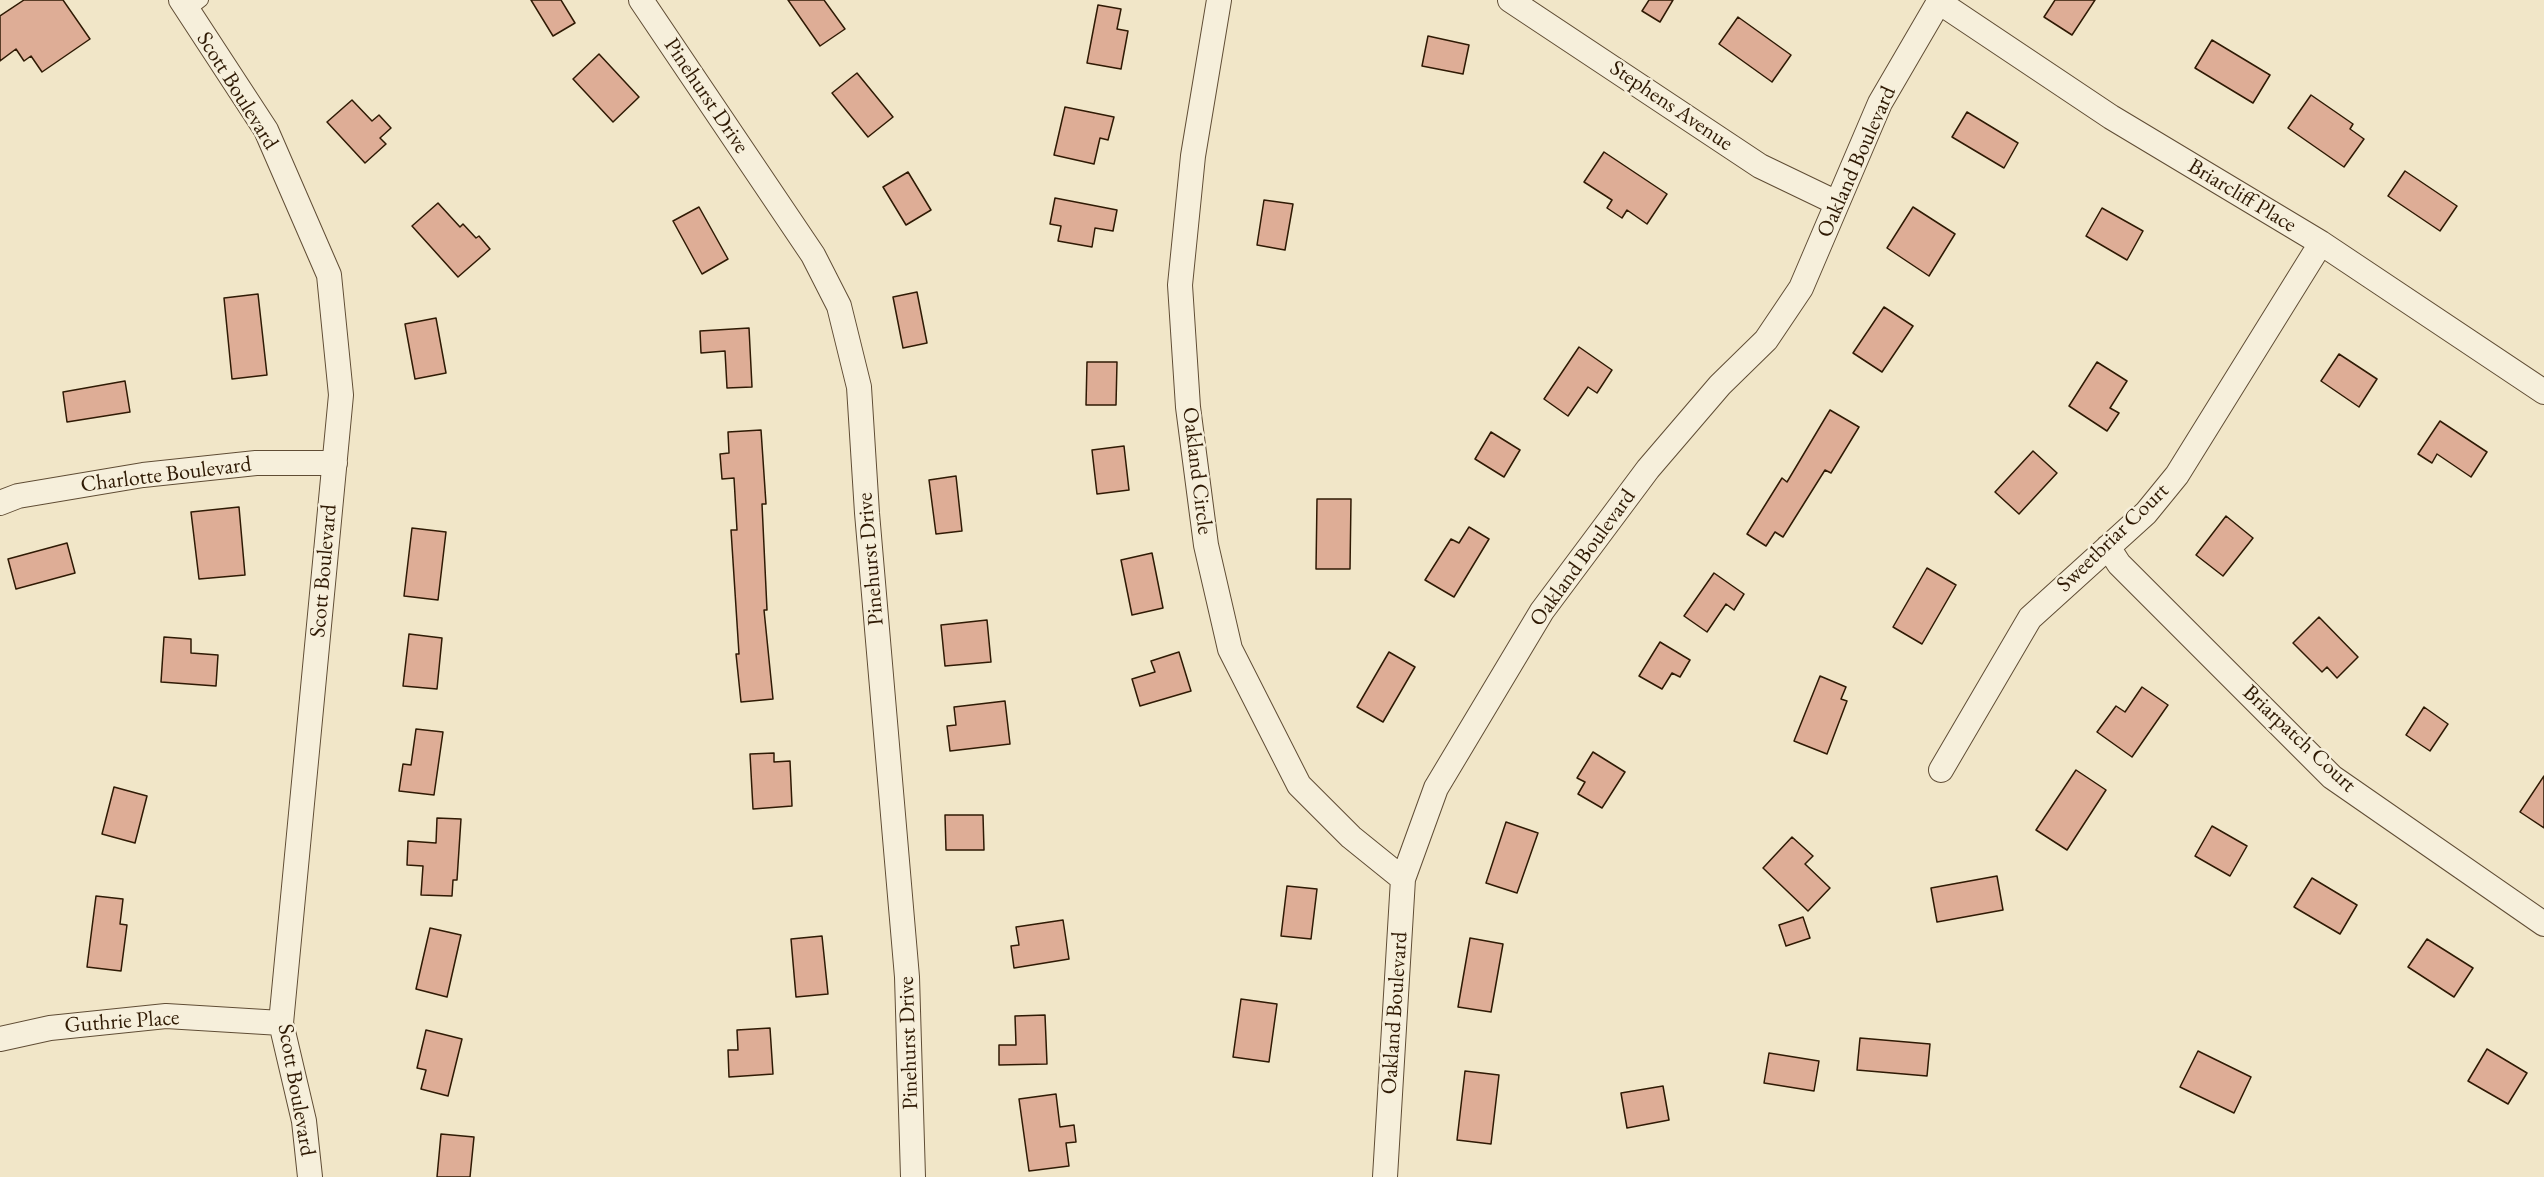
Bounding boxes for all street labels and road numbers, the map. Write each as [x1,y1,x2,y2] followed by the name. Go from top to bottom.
[190,27,284,155] street label: Scott Boulevard
[658,33,754,159] street label: Pinehurst Drive
[1604,55,1738,157] street label: Stephens Avenue
[1812,82,1902,242] street label: Oakland Boulevard
[2183,153,2301,239] street label: Briarcliff Place
[1176,406,1218,536] street label: Oakland Circle
[79,451,253,499] street label: Charlotte Boulevard
[2051,478,2175,598] street label: Sweetbriar Court
[1524,484,1642,632] street label: Oakland Boulevard
[852,491,890,627] street label: Pinehurst Drive
[305,503,343,639] street label: Scott Boulevard
[2237,680,2361,798] street label: Briarpatch Court
[1376,931,1414,1095] street label: Oakland Boulevard
[893,976,925,1110] street label: Pinehurst Drive
[64,1005,180,1039] street label: Guthrie Place
[271,1022,321,1158] street label: Scott Boulevard

